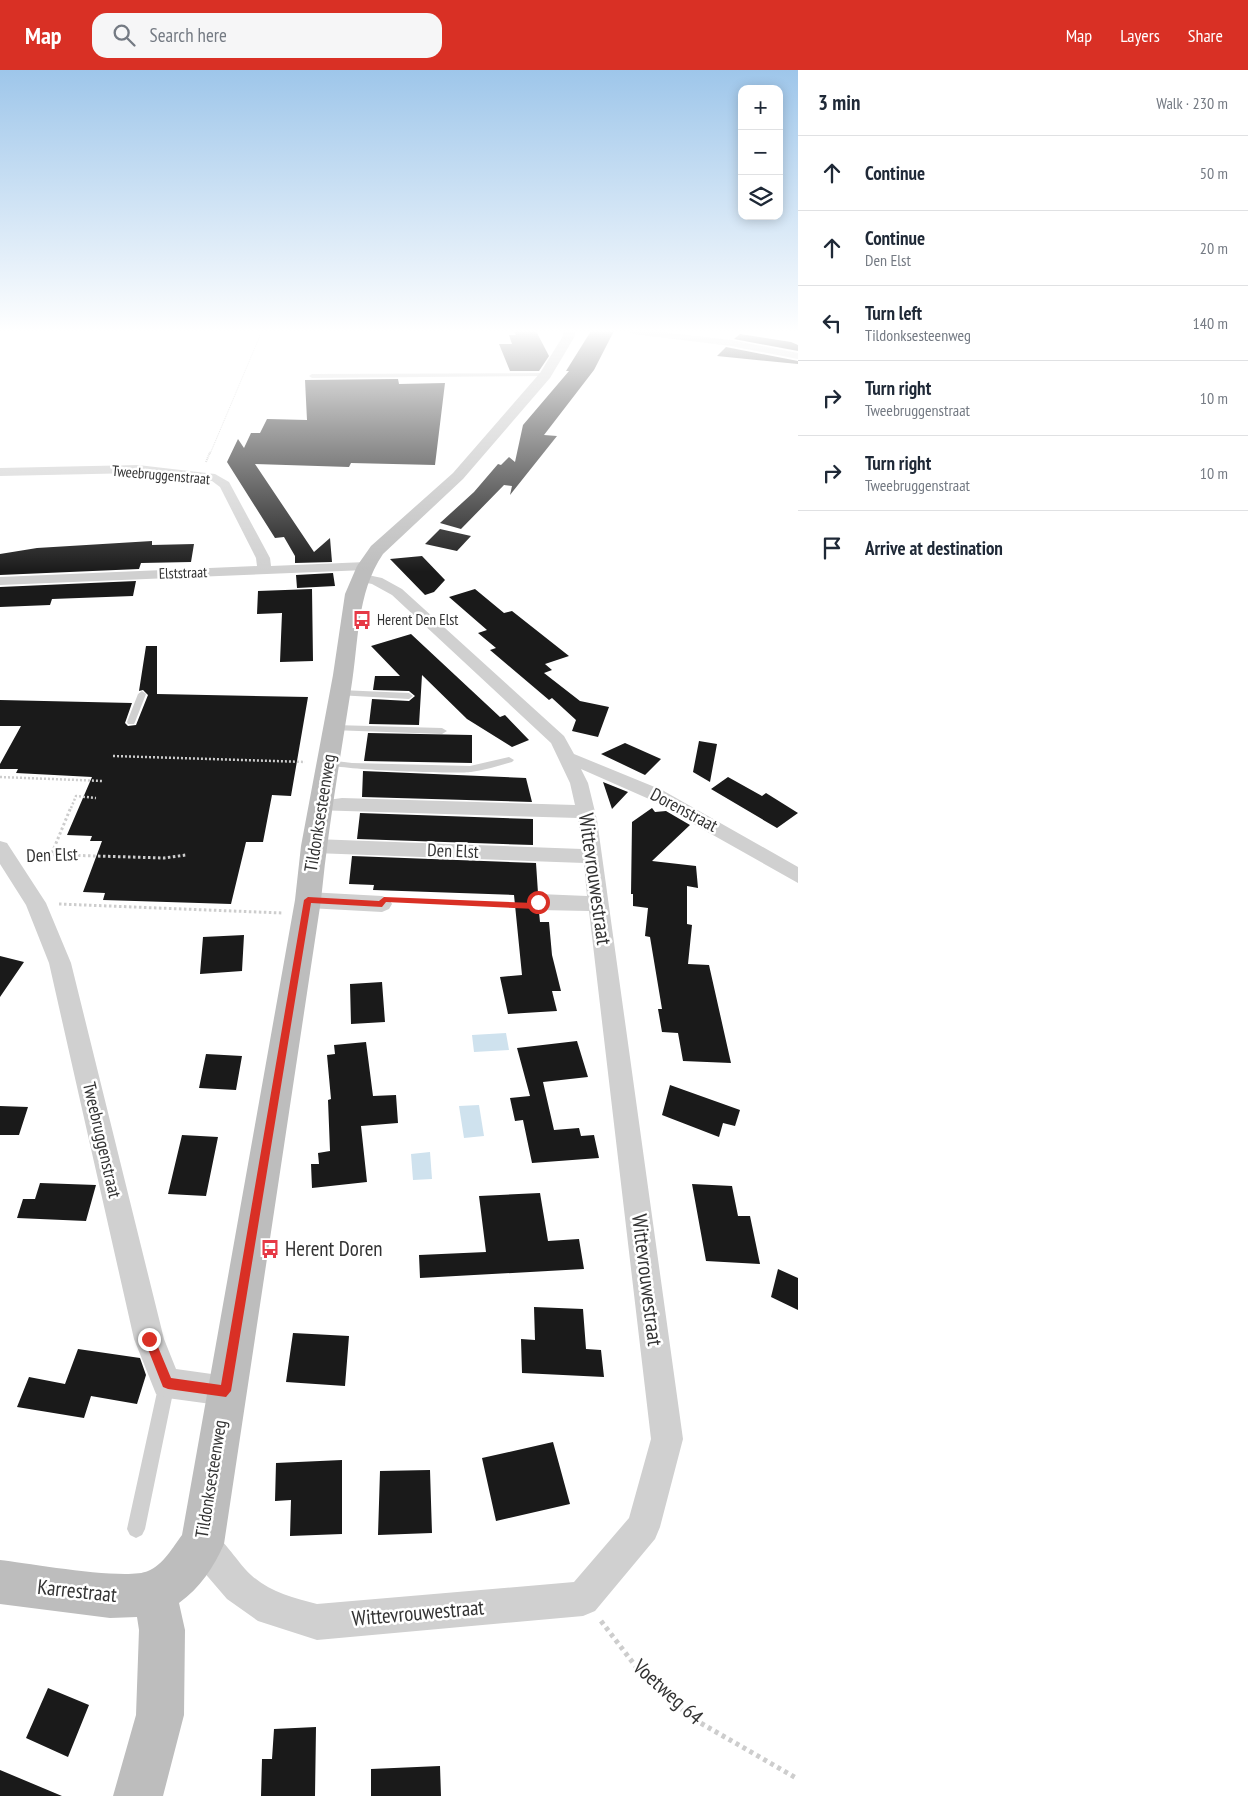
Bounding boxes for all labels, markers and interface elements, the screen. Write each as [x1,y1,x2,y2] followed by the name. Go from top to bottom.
[92,13,442,58] search box
[25,20,62,51] text: Map
[110,21,138,49] icon: search
[150,23,227,47] text: Search here
[1066,24,1092,47] text: Map
[1120,24,1160,47] text: Layers
[1188,24,1223,47] text: Share
[738,85,783,220] map controls
[738,85,783,130] button: +
[818,89,860,116] text: 3 min
[1156,93,1228,113] text: Walk · 230 m
[738,130,783,175] button: −
[818,159,846,187] icon: ahead
[865,161,925,185] text: Continue
[1200,163,1228,183] text: 50 m
[738,175,783,220] button: layers
[865,226,925,250] text: Continue
[818,234,846,262] icon: ahead
[1200,238,1228,258] text: 20 m
[865,250,911,270] text: Den Elst
[865,301,922,325] text: Turn left
[818,309,846,337] icon: left
[1193,313,1228,333] text: 140 m
[865,325,971,345] text: Tildonksesteenweg
[865,376,931,400] text: Turn right
[818,384,846,412] icon: right
[1200,388,1228,408] text: 10 m
[865,400,970,420] text: Tweebruggenstraat
[865,451,931,475] text: Turn right
[818,459,846,487] icon: right
[111,461,211,488] street label: Tweebruggenstraat
[1200,463,1228,483] text: 10 m
[865,475,970,495] text: Tweebruggenstraat
[818,534,846,562] icon: arrive
[865,536,1003,560] text: Arrive at destination
[158,562,208,583] street label: Elststraat
[351,609,373,631] bus stop icon: Herent Den Elst
[377,610,458,629] place label: Herent Den Elst
[299,752,340,874] street label: Tildonksesteenweg
[647,782,722,837] street label: Dorenstraat
[573,811,618,947] street label: Wittevrouwestraat
[427,838,479,863] street label: Den Elst
[26,842,78,867] street label: Den Elst
[527,891,550,914] route start
[78,1080,127,1200] street label: Tweebruggenstraat
[626,1213,669,1348] street label: Wittevrouwestraat
[285,1235,383,1262] place label: Herent Doren
[259,1238,281,1260] bus stop icon: Herent Doren
[138,1328,161,1351] route end
[190,1418,231,1540] street label: Tildonksesteenweg
[36,1573,118,1608] street label: Karrestraat
[351,1593,485,1632] street label: Wittevrouwestraat
[627,1652,709,1731] street label: Voetweg 64

